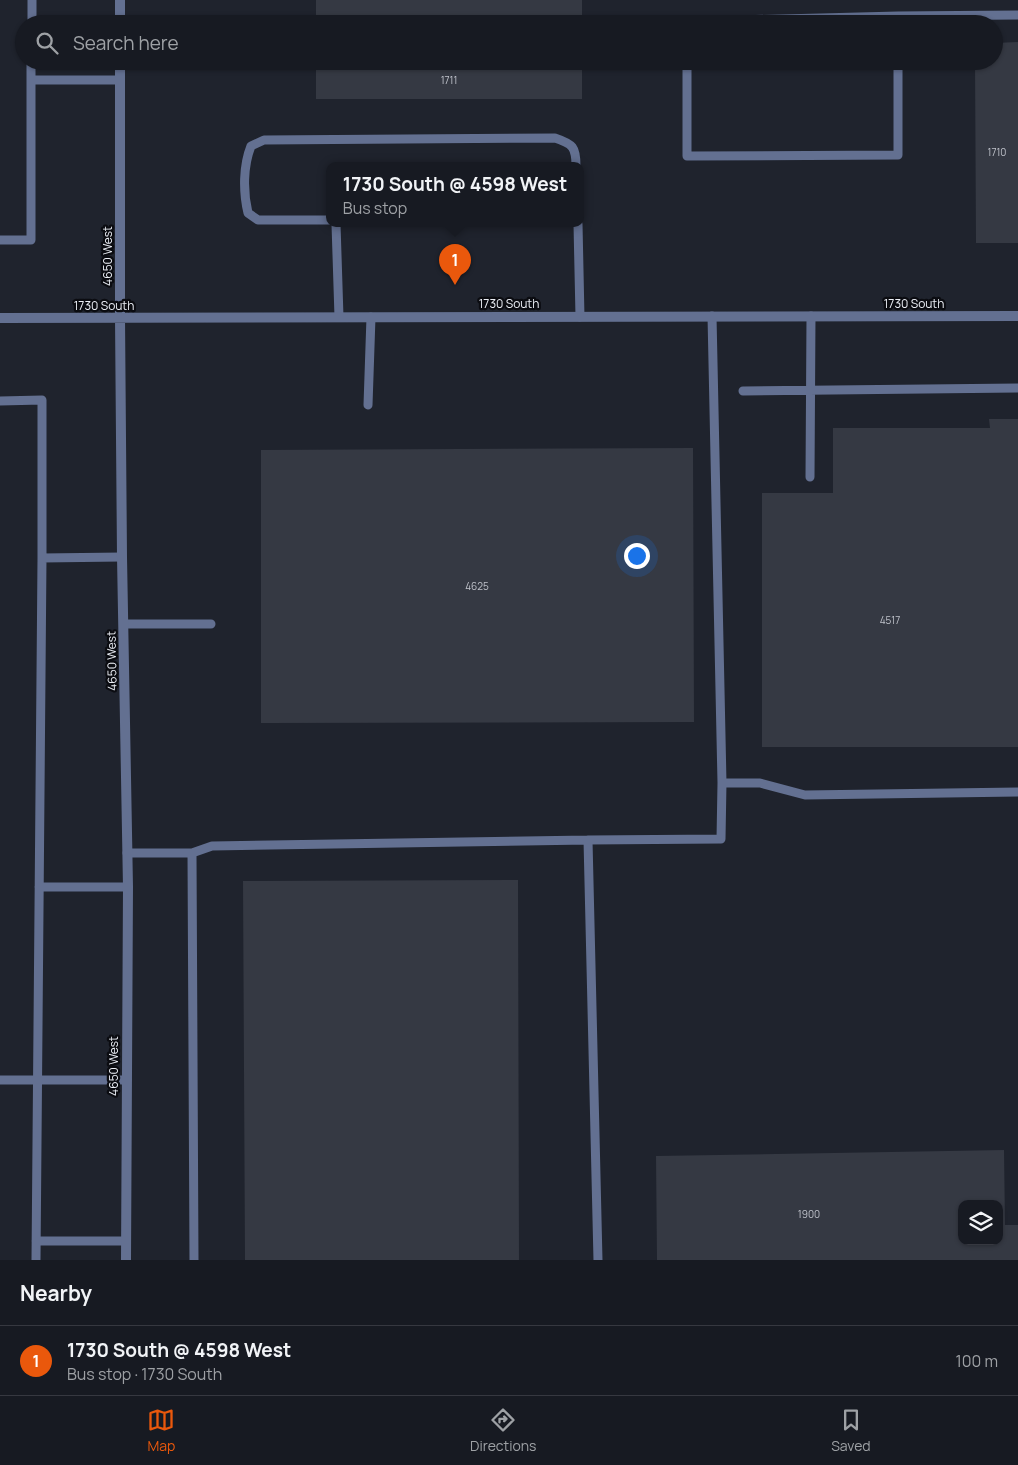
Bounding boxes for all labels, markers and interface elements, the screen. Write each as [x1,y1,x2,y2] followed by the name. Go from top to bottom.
[15,15,1003,70] search box
[33,29,61,57] icon: search
[73,30,179,56] text: Search here
[441,73,457,87] house number: 1711
[988,145,1006,159] house number: 1710
[326,162,584,227] popup
[343,171,567,197] text: 1730 South @ 4598 West
[343,197,407,219] text: Bus stop
[99,226,116,286] street label: 4650 West
[439,244,471,285] pin: 1
[479,295,539,312] street label: 1730 South
[884,295,944,312] street label: 1730 South
[74,297,134,314] street label: 1730 South
[624,543,650,569] your location
[465,579,489,593] house number: 4625
[880,613,900,627] house number: 4517
[102,631,121,691] street label: 4650 West
[105,1036,122,1096] street label: 4650 West
[958,1200,1003,1245] map controls
[958,1200,1003,1245] button: layers
[798,1207,820,1221] house number: 1900
[20,1279,92,1307] text: Nearby
[67,1337,291,1363] text: 1730 South @ 4598 West
[32,1350,40,1372] text: 1
[955,1350,998,1372] text: 100 m
[67,1363,222,1385] text: Bus stop · 1730 South
[147,1406,175,1455] tab: Map
[470,1406,536,1455] tab: Directions
[831,1406,871,1455] tab: Saved

